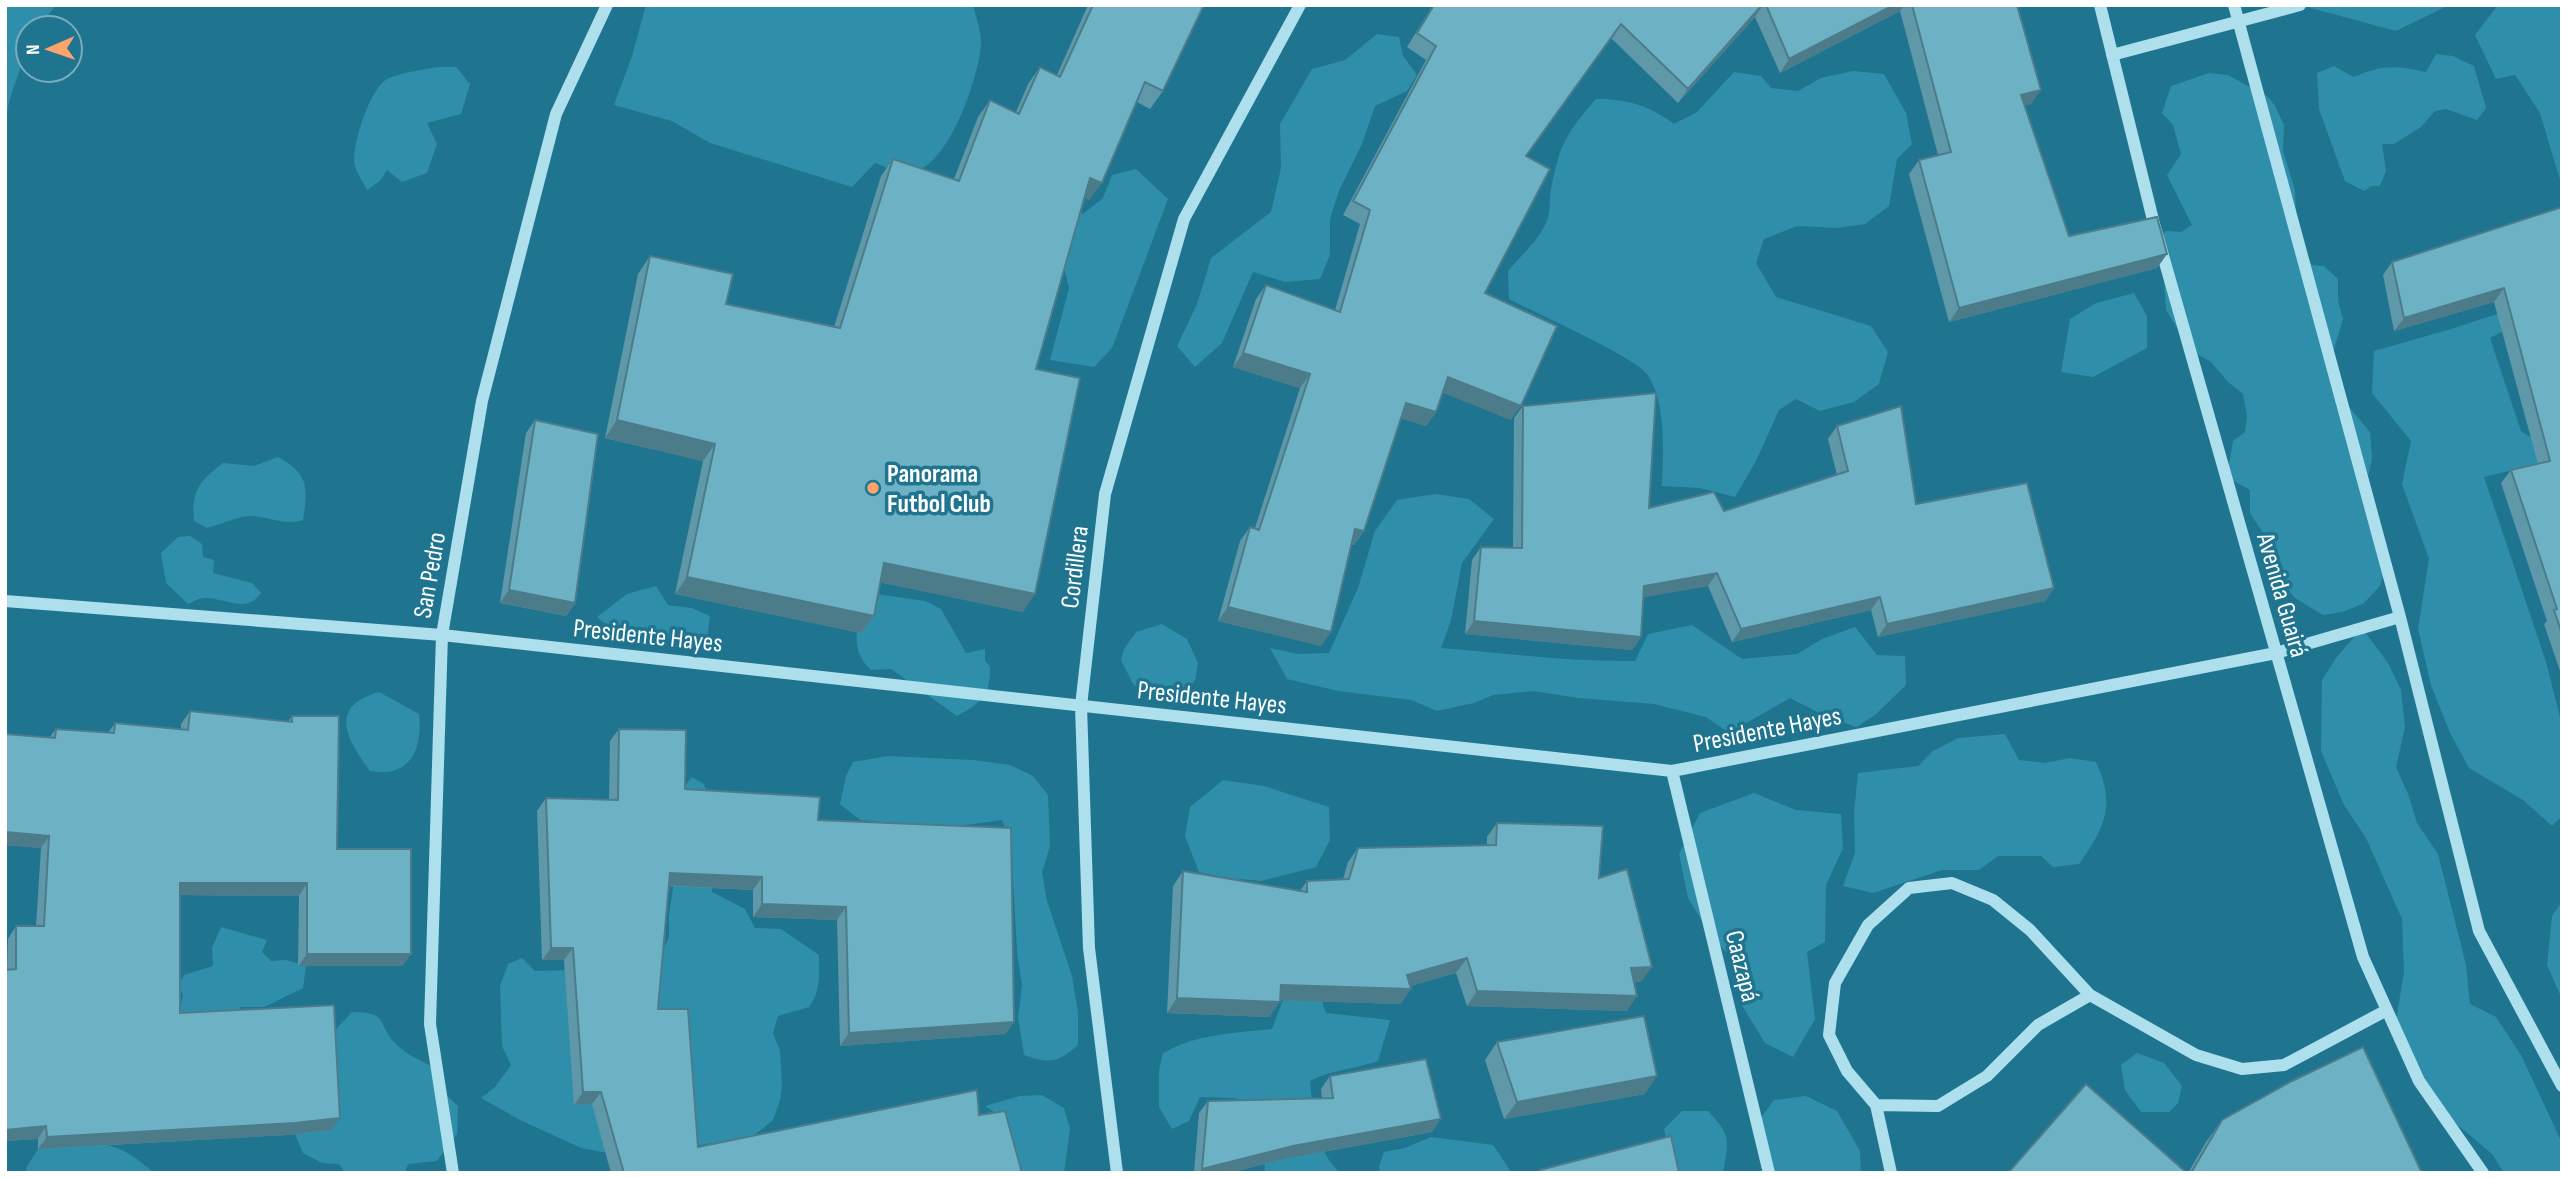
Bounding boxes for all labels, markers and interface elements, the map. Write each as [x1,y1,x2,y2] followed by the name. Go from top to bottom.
[14,14,84,84] north arrow
[22,44,45,55] text: N
[887,459,991,520] place label: Panorama Futbol Club
[865,480,881,496] marker: Panorama Futbol Club
[1055,524,1096,610] street label: Cordillera
[2249,529,2314,661] street label: Avenida Guairá
[408,530,453,621] street label: San Pedro
[572,613,724,660] street label: Presidente Hayes
[1136,675,1288,722] street label: Presidente Hayes
[1691,701,1844,760] street label: Presidente Hayes
[1718,928,1765,1005] street label: Caazapá

